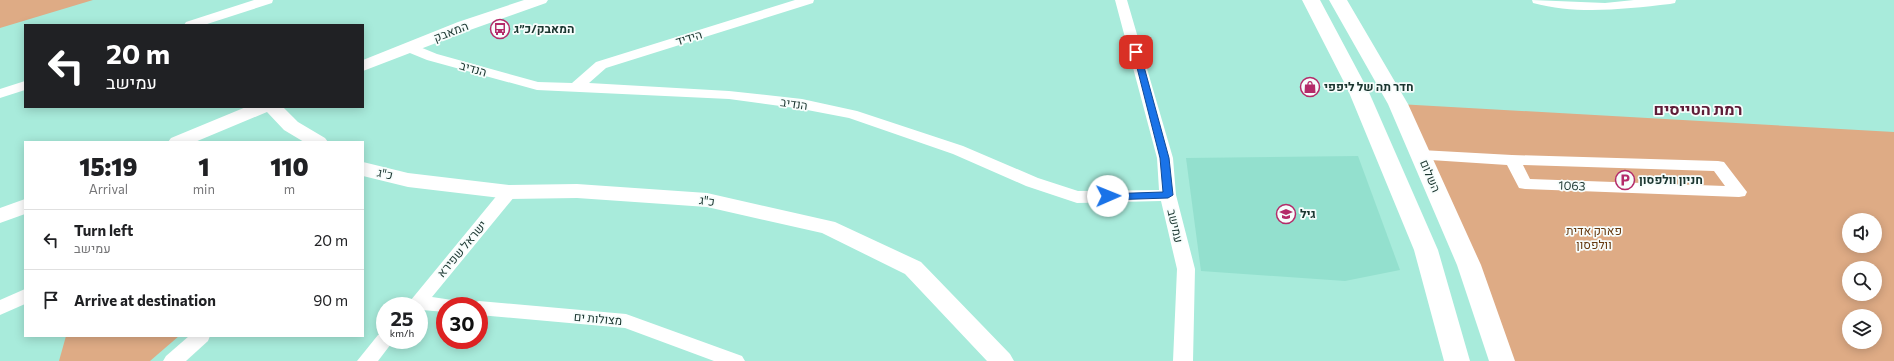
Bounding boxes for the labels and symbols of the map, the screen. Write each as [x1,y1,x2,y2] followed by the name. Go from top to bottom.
[431,18,470,44] street label: המאבק
[489,18,511,40] bus stop icon: המאבק/כ״ג
[514,21,574,35] place label: המאבק/כ״ג
[674,26,704,48] street label: הידיד
[1119,35,1153,69] pin
[458,58,488,79] street label: הנדיב
[1299,76,1321,98] shop icon: חדר תה של ליפפי
[1324,79,1414,93] place label: חדר תה של ליפפי
[779,94,809,112] street label: הנדיב
[1653,99,1743,118] district label: רמת הטייסים
[1418,157,1444,194] street label: השלום
[376,164,394,182] street label: כ"ג
[1614,169,1636,191] parking icon: חניון וולפסון
[1639,172,1703,186] place label: חניון וולפסון
[1087,175,1129,217] position arrow
[1558,178,1586,192] street label: 1063
[698,192,716,208] street label: כ"ג
[1275,203,1297,225] school or university icon: גיל
[1300,206,1316,220] place label: גיל
[1165,208,1187,244] street label: עמישב
[434,217,489,279] street label: ישראל שפירא
[1566,223,1622,251] park label: פארק אדית וולפסון
[436,297,488,349] speed limit sign: 30
[573,309,623,327] street label: מצולות ים

